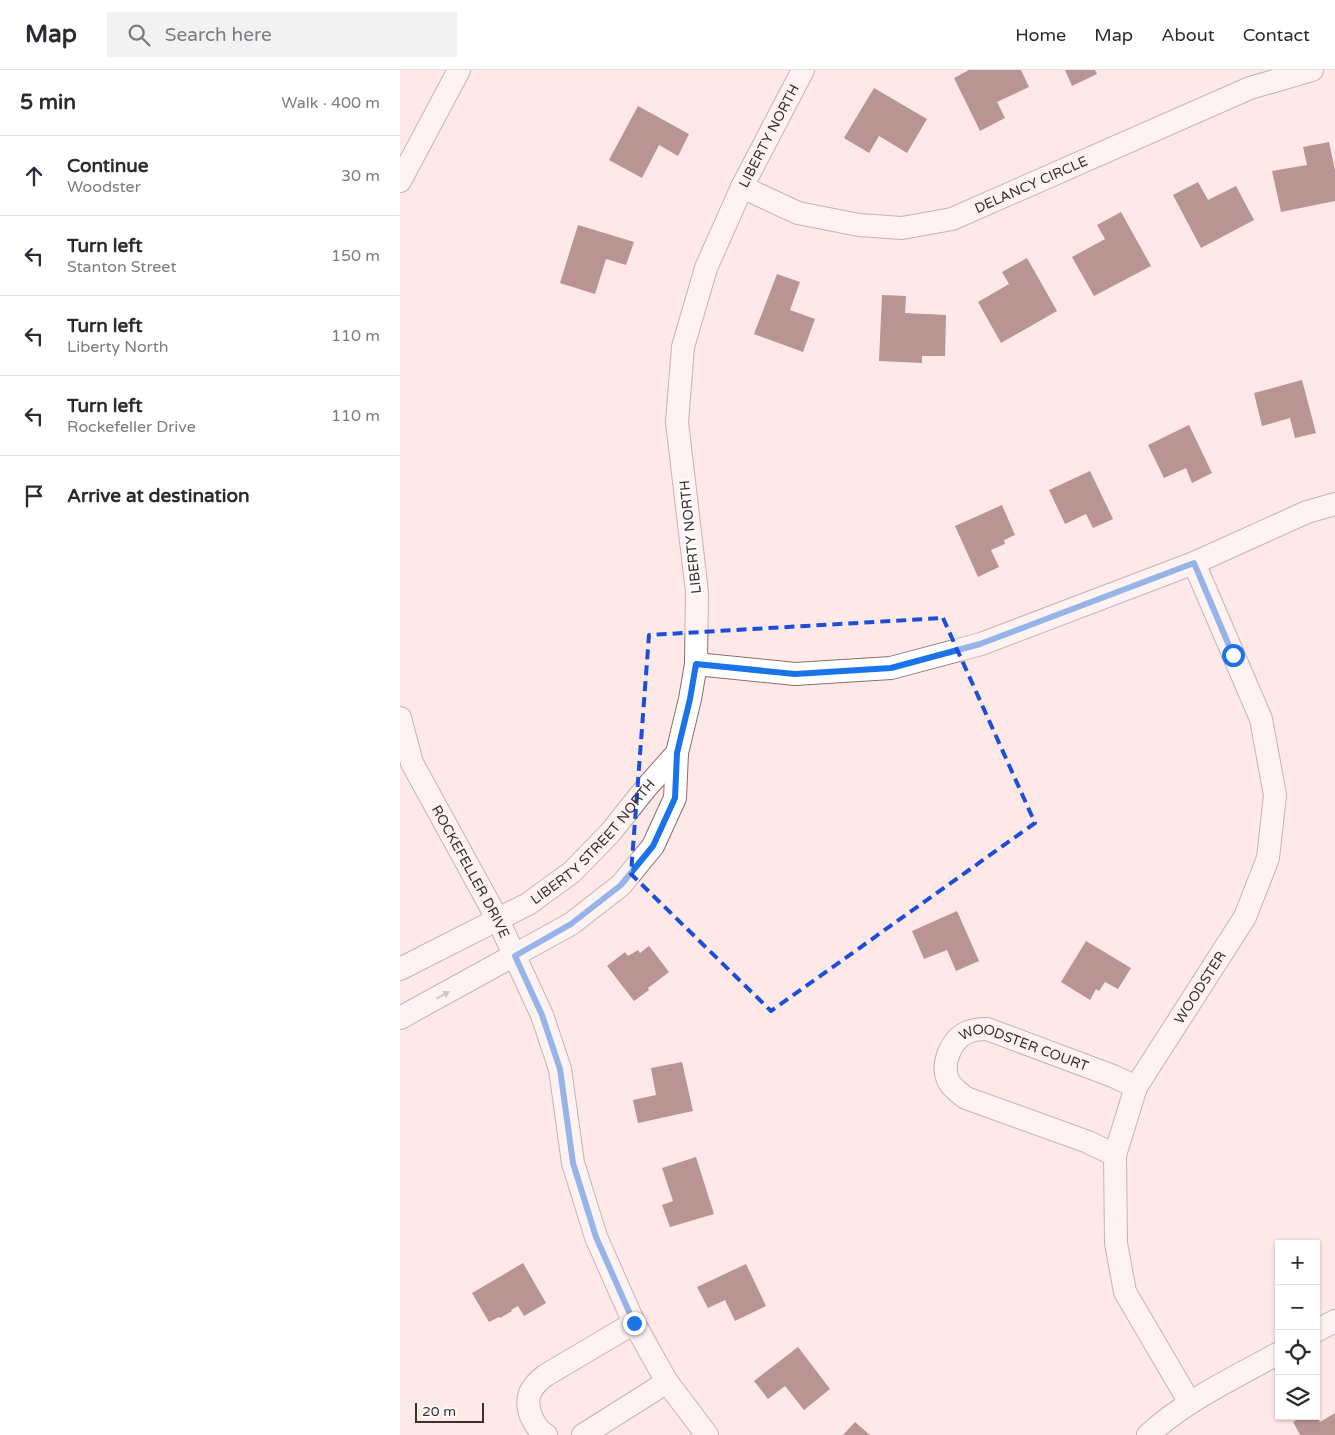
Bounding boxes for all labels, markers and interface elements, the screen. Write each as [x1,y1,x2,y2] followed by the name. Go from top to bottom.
[107,12,457,57] search box
[25,20,77,49] text: Map
[125,21,153,49] icon: search
[165,24,272,46] text: Search here
[1015,24,1066,46] text: Home
[1094,24,1133,46] text: Map
[1161,24,1215,46] text: About
[1243,24,1310,46] text: Contact
[735,81,803,191] street label: LIBERTY NORTH
[20,90,76,115] text: 5 min
[281,93,380,113] text: Walk · 400 m
[972,152,1090,217] street label: DELANCY CIRCLE
[67,155,149,177] text: Continue
[20,162,48,190] icon: ahead
[341,166,380,186] text: 30 m
[67,177,141,197] text: Woodster
[67,235,143,257] text: Turn left
[20,242,48,270] icon: left
[331,246,380,266] text: 150 m
[67,257,177,277] text: Stanton Street
[67,315,143,337] text: Turn left
[20,322,48,350] icon: left
[331,326,380,346] text: 110 m
[67,337,169,357] text: Liberty North
[67,395,143,417] text: Turn left
[20,402,48,430] icon: left
[331,406,380,426] text: 110 m
[67,417,196,437] text: Rockefeller Drive
[676,479,705,595] street label: LIBERTY NORTH
[20,482,48,510] icon: arrive
[67,485,250,507] text: Arrive at destination
[1222,644,1245,667] route start
[527,776,659,908] street label: LIBERTY STREET NORTH
[428,802,513,941] street label: ROCKEFELLER DRIVE
[1171,948,1230,1027] street label: WOODSTER
[436,991,450,999] one-way arrow
[956,1020,1091,1075] street label: WOODSTER COURT
[1275,1240,1320,1420] map controls
[1275,1240,1320,1285] button: +
[1275,1285,1320,1330] button: −
[623,1312,646,1335] route end
[1275,1330,1320,1375] button: locate
[1275,1375,1320,1420] button: layers
[415,1400,484,1423] scale bar
[422,1403,456,1420] text: 20 m

